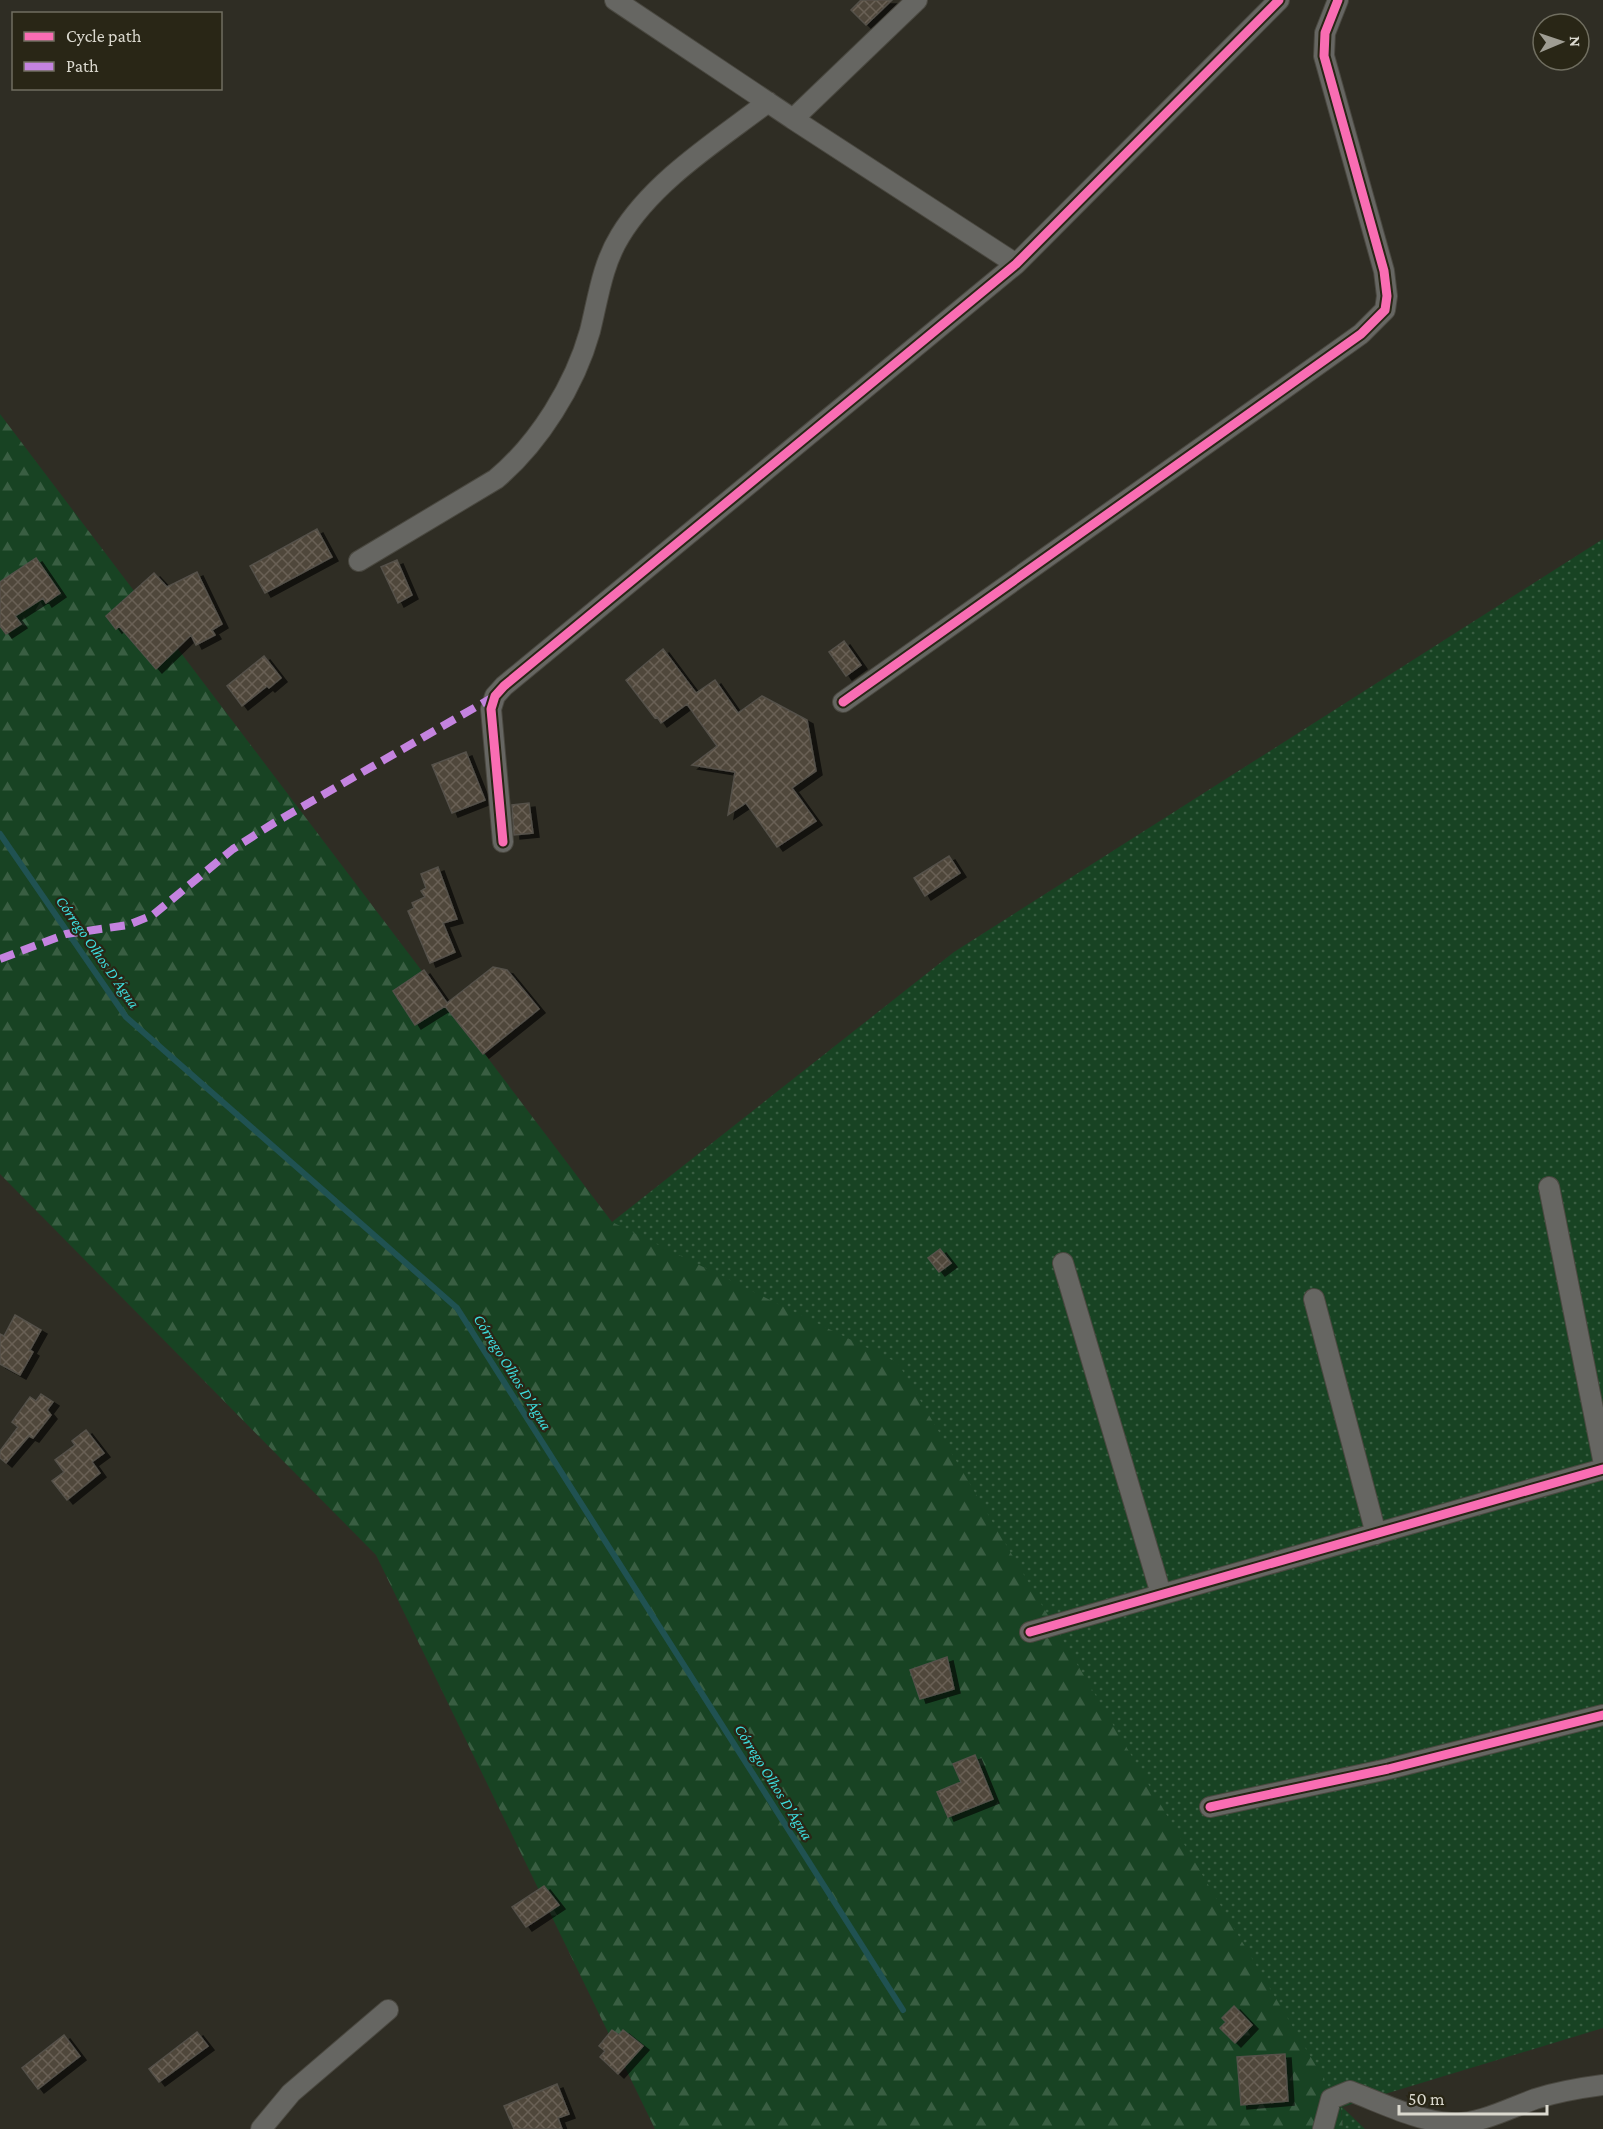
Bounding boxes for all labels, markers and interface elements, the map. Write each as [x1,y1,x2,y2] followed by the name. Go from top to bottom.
[12,12,222,90] legend
[1531,12,1591,72] north arrow
[66,26,142,46] text: Cycle path
[1567,36,1584,47] text: N
[66,56,99,76] text: Path
[52,893,143,1012] water label: Córrego Olhos D'Água
[470,1311,556,1434] water label: Córrego Olhos D'Água
[731,1721,817,1844] water label: Córrego Olhos D'Água
[1399,2078,1548,2116] scale bar
[1408,2089,1445,2109] text: 50 m

